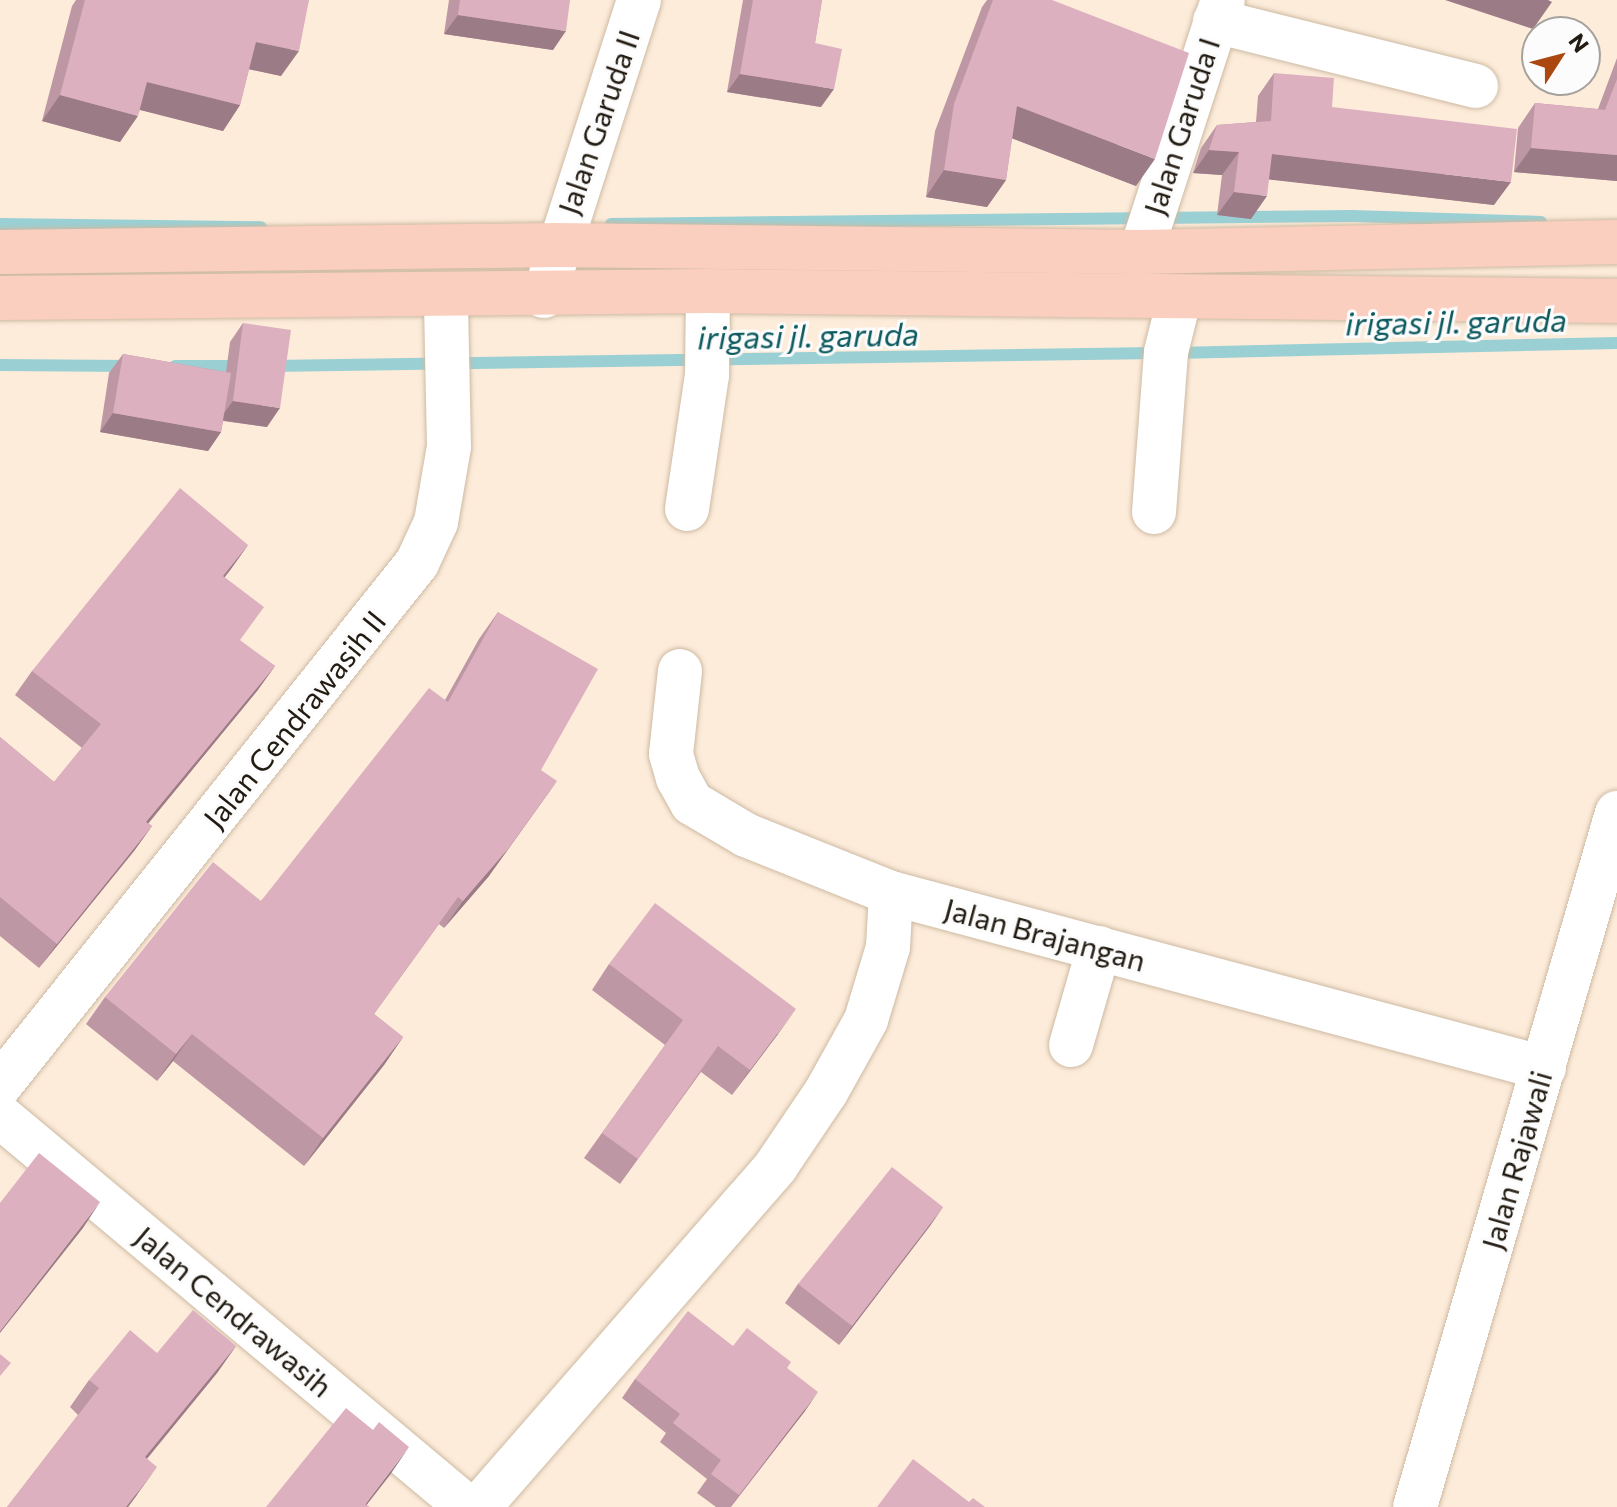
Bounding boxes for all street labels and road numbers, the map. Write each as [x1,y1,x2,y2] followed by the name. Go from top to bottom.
[550,25,646,219] street label: Jalan Garuda II
[1135,33,1227,219] street label: Jalan Garuda I
[195,603,393,835] street label: Jalan Cendrawasih II
[940,890,1150,978] street label: Jalan Brajangan
[1473,1067,1559,1253] street label: Jalan Rajawali
[128,1218,340,1404] street label: Jalan Cendrawasih

